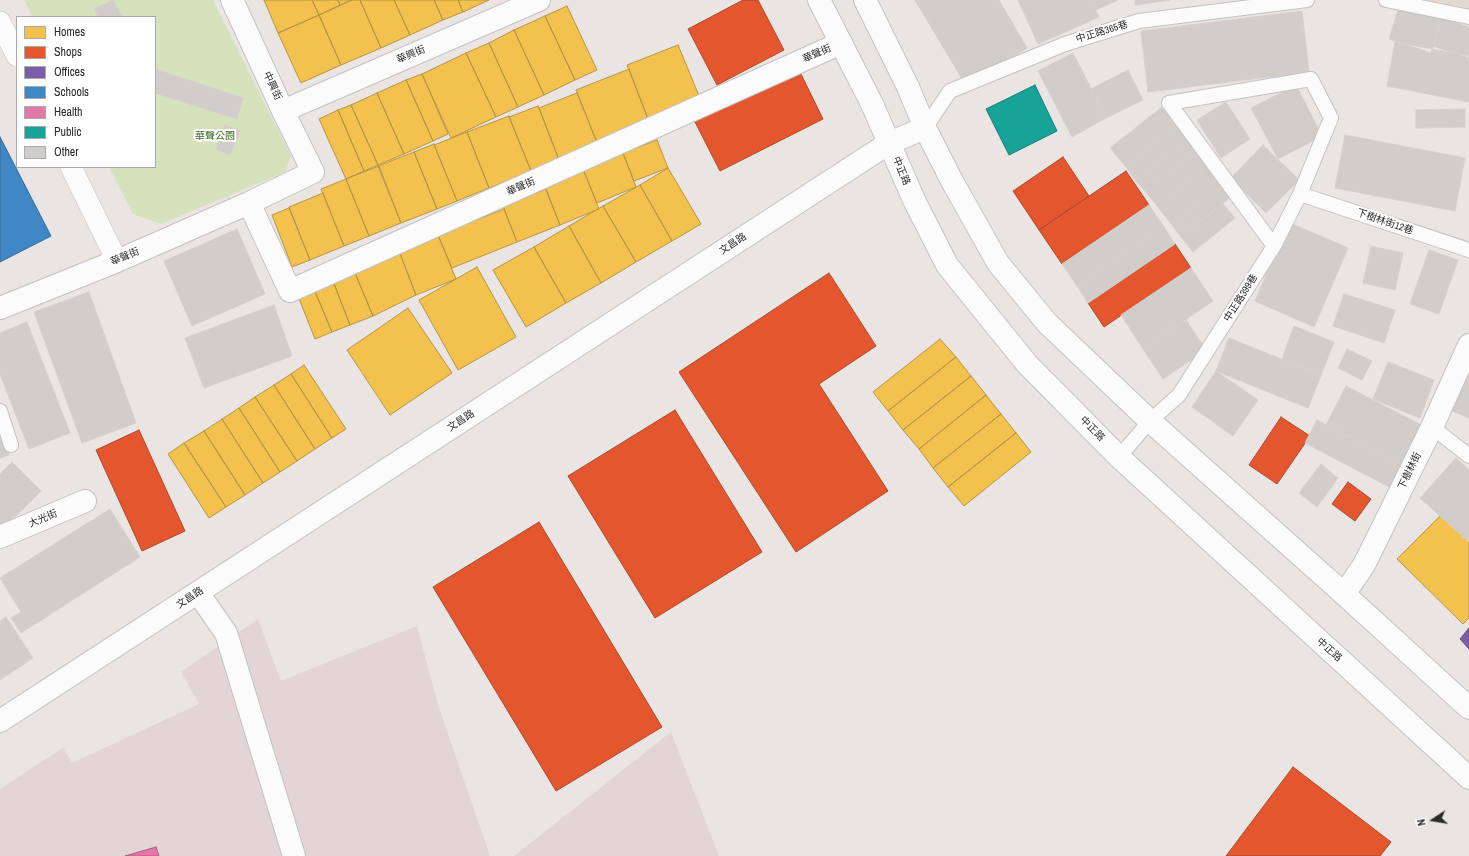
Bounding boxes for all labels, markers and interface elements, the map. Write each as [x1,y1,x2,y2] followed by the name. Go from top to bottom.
[16,16,156,168] legend
[1075,18,1129,46] street label: 中正路365巷
[54,24,85,40] text: Homes
[801,42,833,66] street label: 華聲街
[54,44,82,60] text: Shops
[395,44,427,66] street label: 華興街
[54,64,85,80] text: Offices
[260,70,284,102] street label: 中興街
[54,84,89,100] text: Schools
[54,104,82,120] text: Health
[54,124,81,140] text: Public
[195,130,235,142] park label: 華聲公園
[54,144,79,160] text: Other
[890,155,912,187] street label: 中正路
[505,175,537,199] street label: 華聲街
[1355,207,1415,237] street label: 下樹林街12巷
[717,231,749,257] street label: 文昌路
[109,246,141,268] street label: 華聲街
[1222,272,1260,324] street label: 中正路399巷
[445,408,477,434] street label: 文昌路
[1077,414,1107,444] street label: 中正路
[1396,450,1424,492] street label: 下樹林街
[27,508,59,530] street label: 大光街
[174,585,206,611] street label: 文昌路
[1314,636,1344,664] street label: 中正路
[1413,800,1453,840] north arrow
[1414,818,1429,827] text: N

